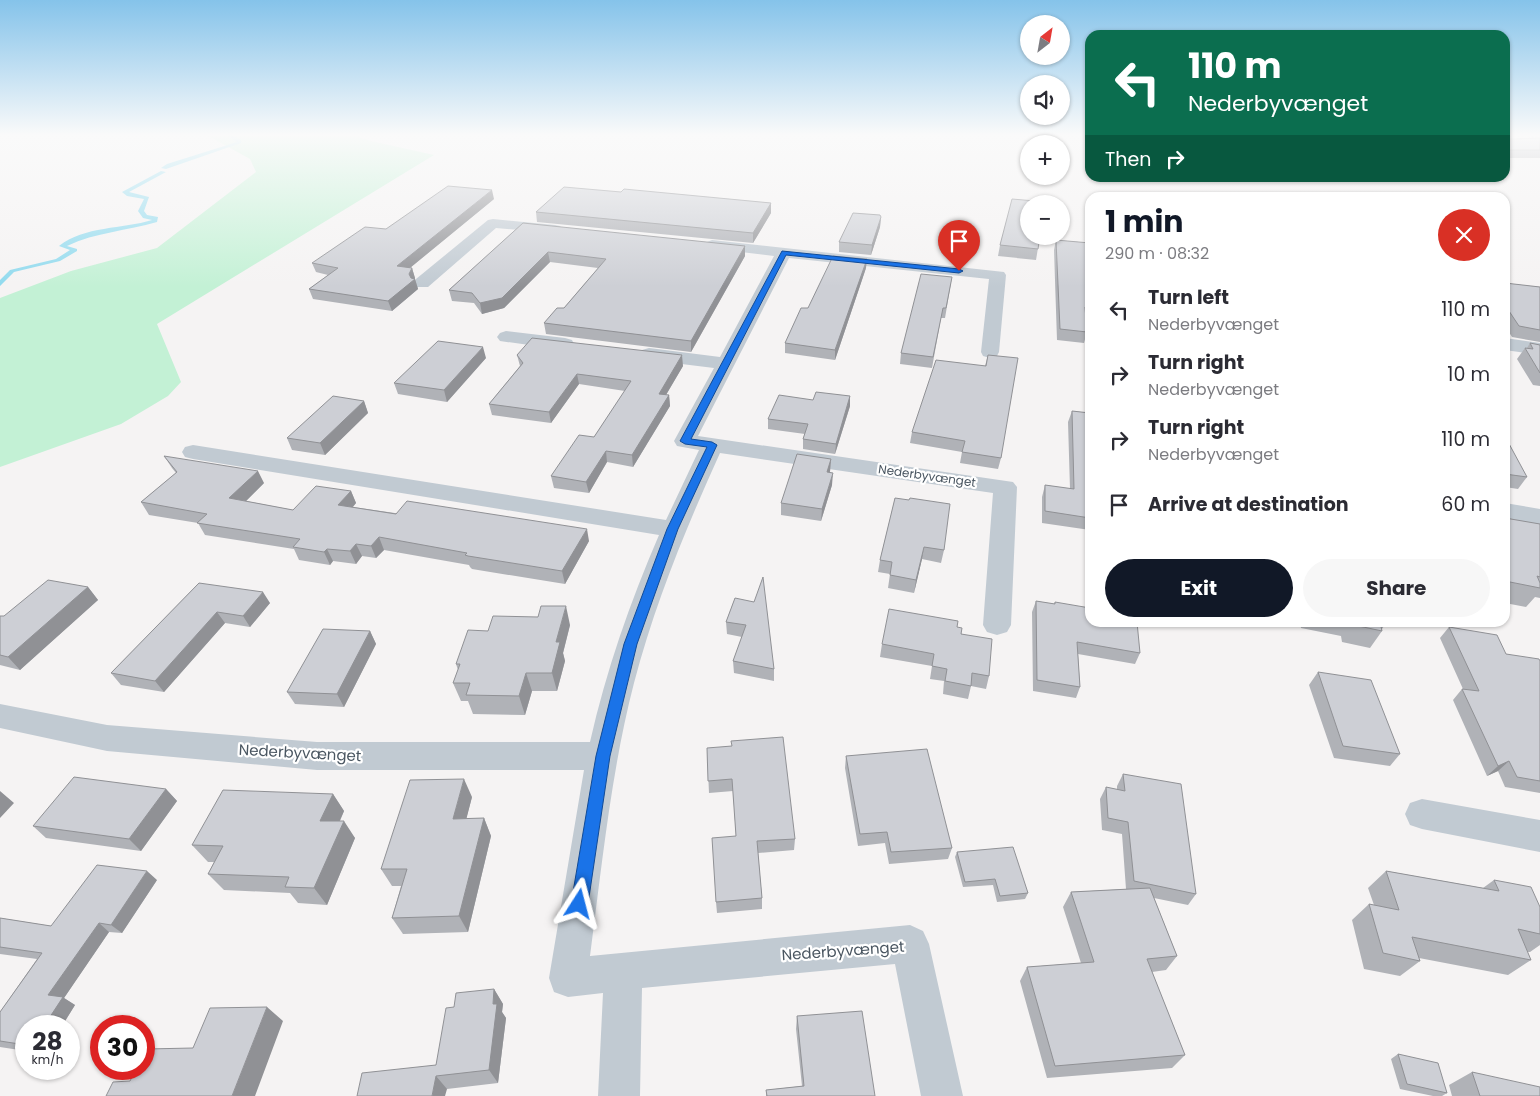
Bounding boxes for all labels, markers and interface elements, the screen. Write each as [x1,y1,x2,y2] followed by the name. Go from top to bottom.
[1020,15,1070,65] north arrow
[1020,15,1070,245] map controls
[1188,41,1282,90] text: 110 m
[1105,50,1170,115] icon: left
[1020,75,1070,125] button: sound
[1188,88,1368,119] text: Nederbyvænget
[1020,135,1070,185] button: +
[1161,145,1189,173] icon: right
[1105,146,1151,173] text: Then
[1020,195,1070,245] button: −
[1105,200,1183,243] text: 1 min
[1438,209,1490,261] button: close
[938,220,980,271] pin
[945,227,973,255] icon: arrive
[1105,242,1209,265] text: 290 m · 08:32
[1148,284,1229,311] text: Turn left
[1105,296,1133,324] icon: left
[1441,296,1490,323] text: 110 m
[1148,313,1279,336] text: Nederbyvænget
[1148,349,1244,376] text: Turn right
[1105,361,1133,389] icon: right
[1447,361,1490,388] text: 10 m
[1148,378,1279,401] text: Nederbyvænget
[1148,414,1244,441] text: Turn right
[1105,426,1133,454] icon: right
[1441,426,1490,453] text: 110 m
[1148,443,1279,466] text: Nederbyvænget
[877,460,977,491] street label: Nederbyvænget
[1105,491,1133,519] icon: arrive
[1148,491,1349,518] text: Arrive at destination
[1441,491,1490,518] text: 60 m
[1105,559,1293,617] button: Exit
[1303,559,1490,617] button: Share
[238,739,362,766] street label: Nederbyvænget
[552,877,604,929] position arrow
[781,936,905,965] street label: Nederbyvænget
[90,1015,155,1080] speed limit sign: 30
[32,1024,63,1059] text: 28
[32,1051,63,1068] text: km/h

